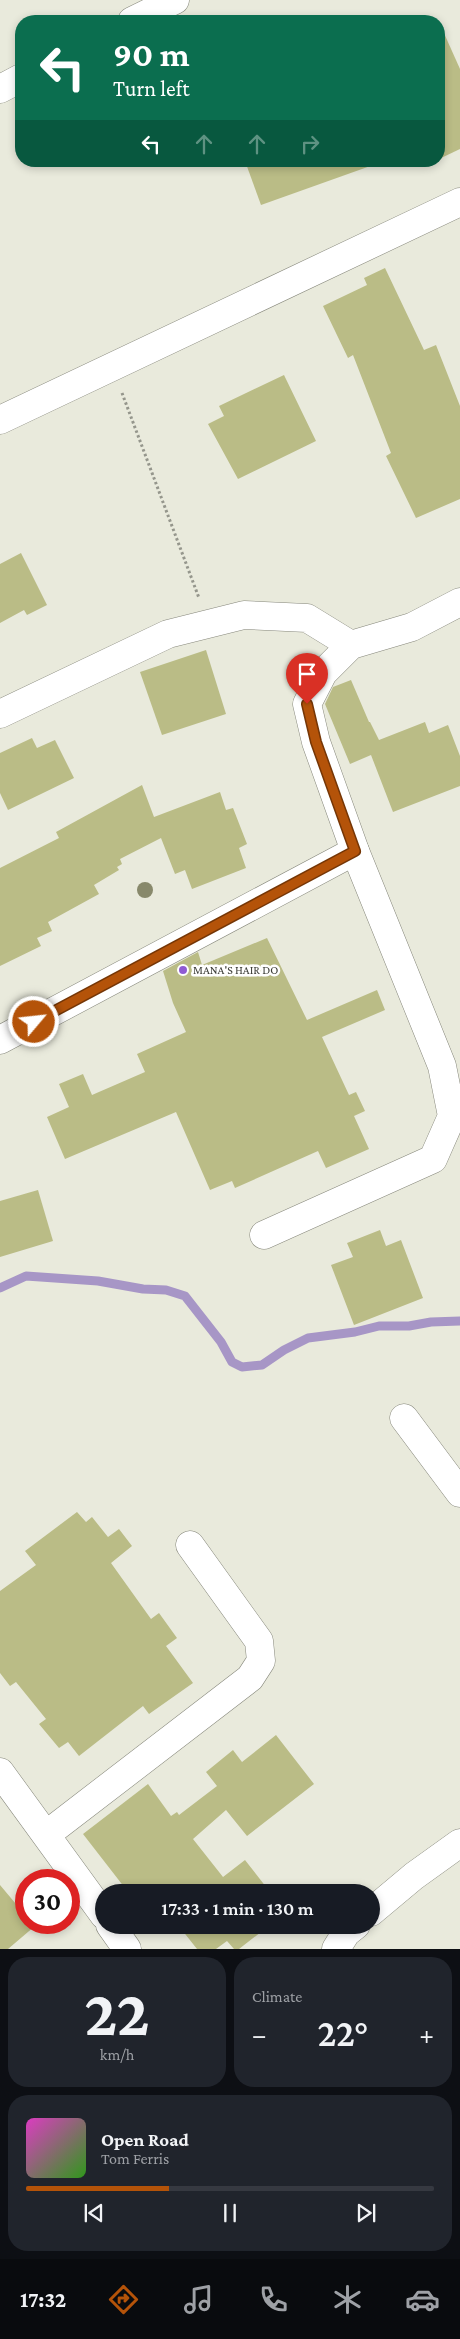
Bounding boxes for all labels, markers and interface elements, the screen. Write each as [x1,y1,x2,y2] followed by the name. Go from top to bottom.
[30,35,95,100] icon: left
[113,35,190,74] text: 90 m
[113,76,190,101] text: Turn left
[137,130,165,158] icon: left
[190,130,218,158] icon: ahead
[243,130,271,158] icon: ahead
[296,130,324,158] icon: right
[286,653,328,704] pin
[293,660,321,688] icon: arrive
[193,963,278,977] place label: MANA'S HAIR DO
[177,964,189,976] marker: MANA'S HAIR DO
[7,995,59,1047] position arrow
[15,1869,80,1934] speed limit sign: 30
[161,1898,314,1919] text: 17:33 · 1 min · 130 m
[84,1977,150,2049] text: 22
[252,1988,302,2005] text: Climate
[318,2012,368,2054] text: 22°
[252,2019,267,2050] text: −
[419,2019,434,2050] text: +
[100,2046,134,2063] text: km/h
[101,2129,189,2150] text: Open Road
[101,2150,169,2167] text: Tom Ferris
[80,2199,108,2227] icon: previous
[216,2199,244,2227] icon: pause
[352,2199,380,2227] icon: next
[106,2282,141,2317] icon: directions
[181,2282,216,2317] icon: music
[256,2282,291,2317] icon: phone
[330,2282,365,2317] icon: climate
[405,2282,440,2317] icon: car
[20,2287,66,2312] text: 17:32

